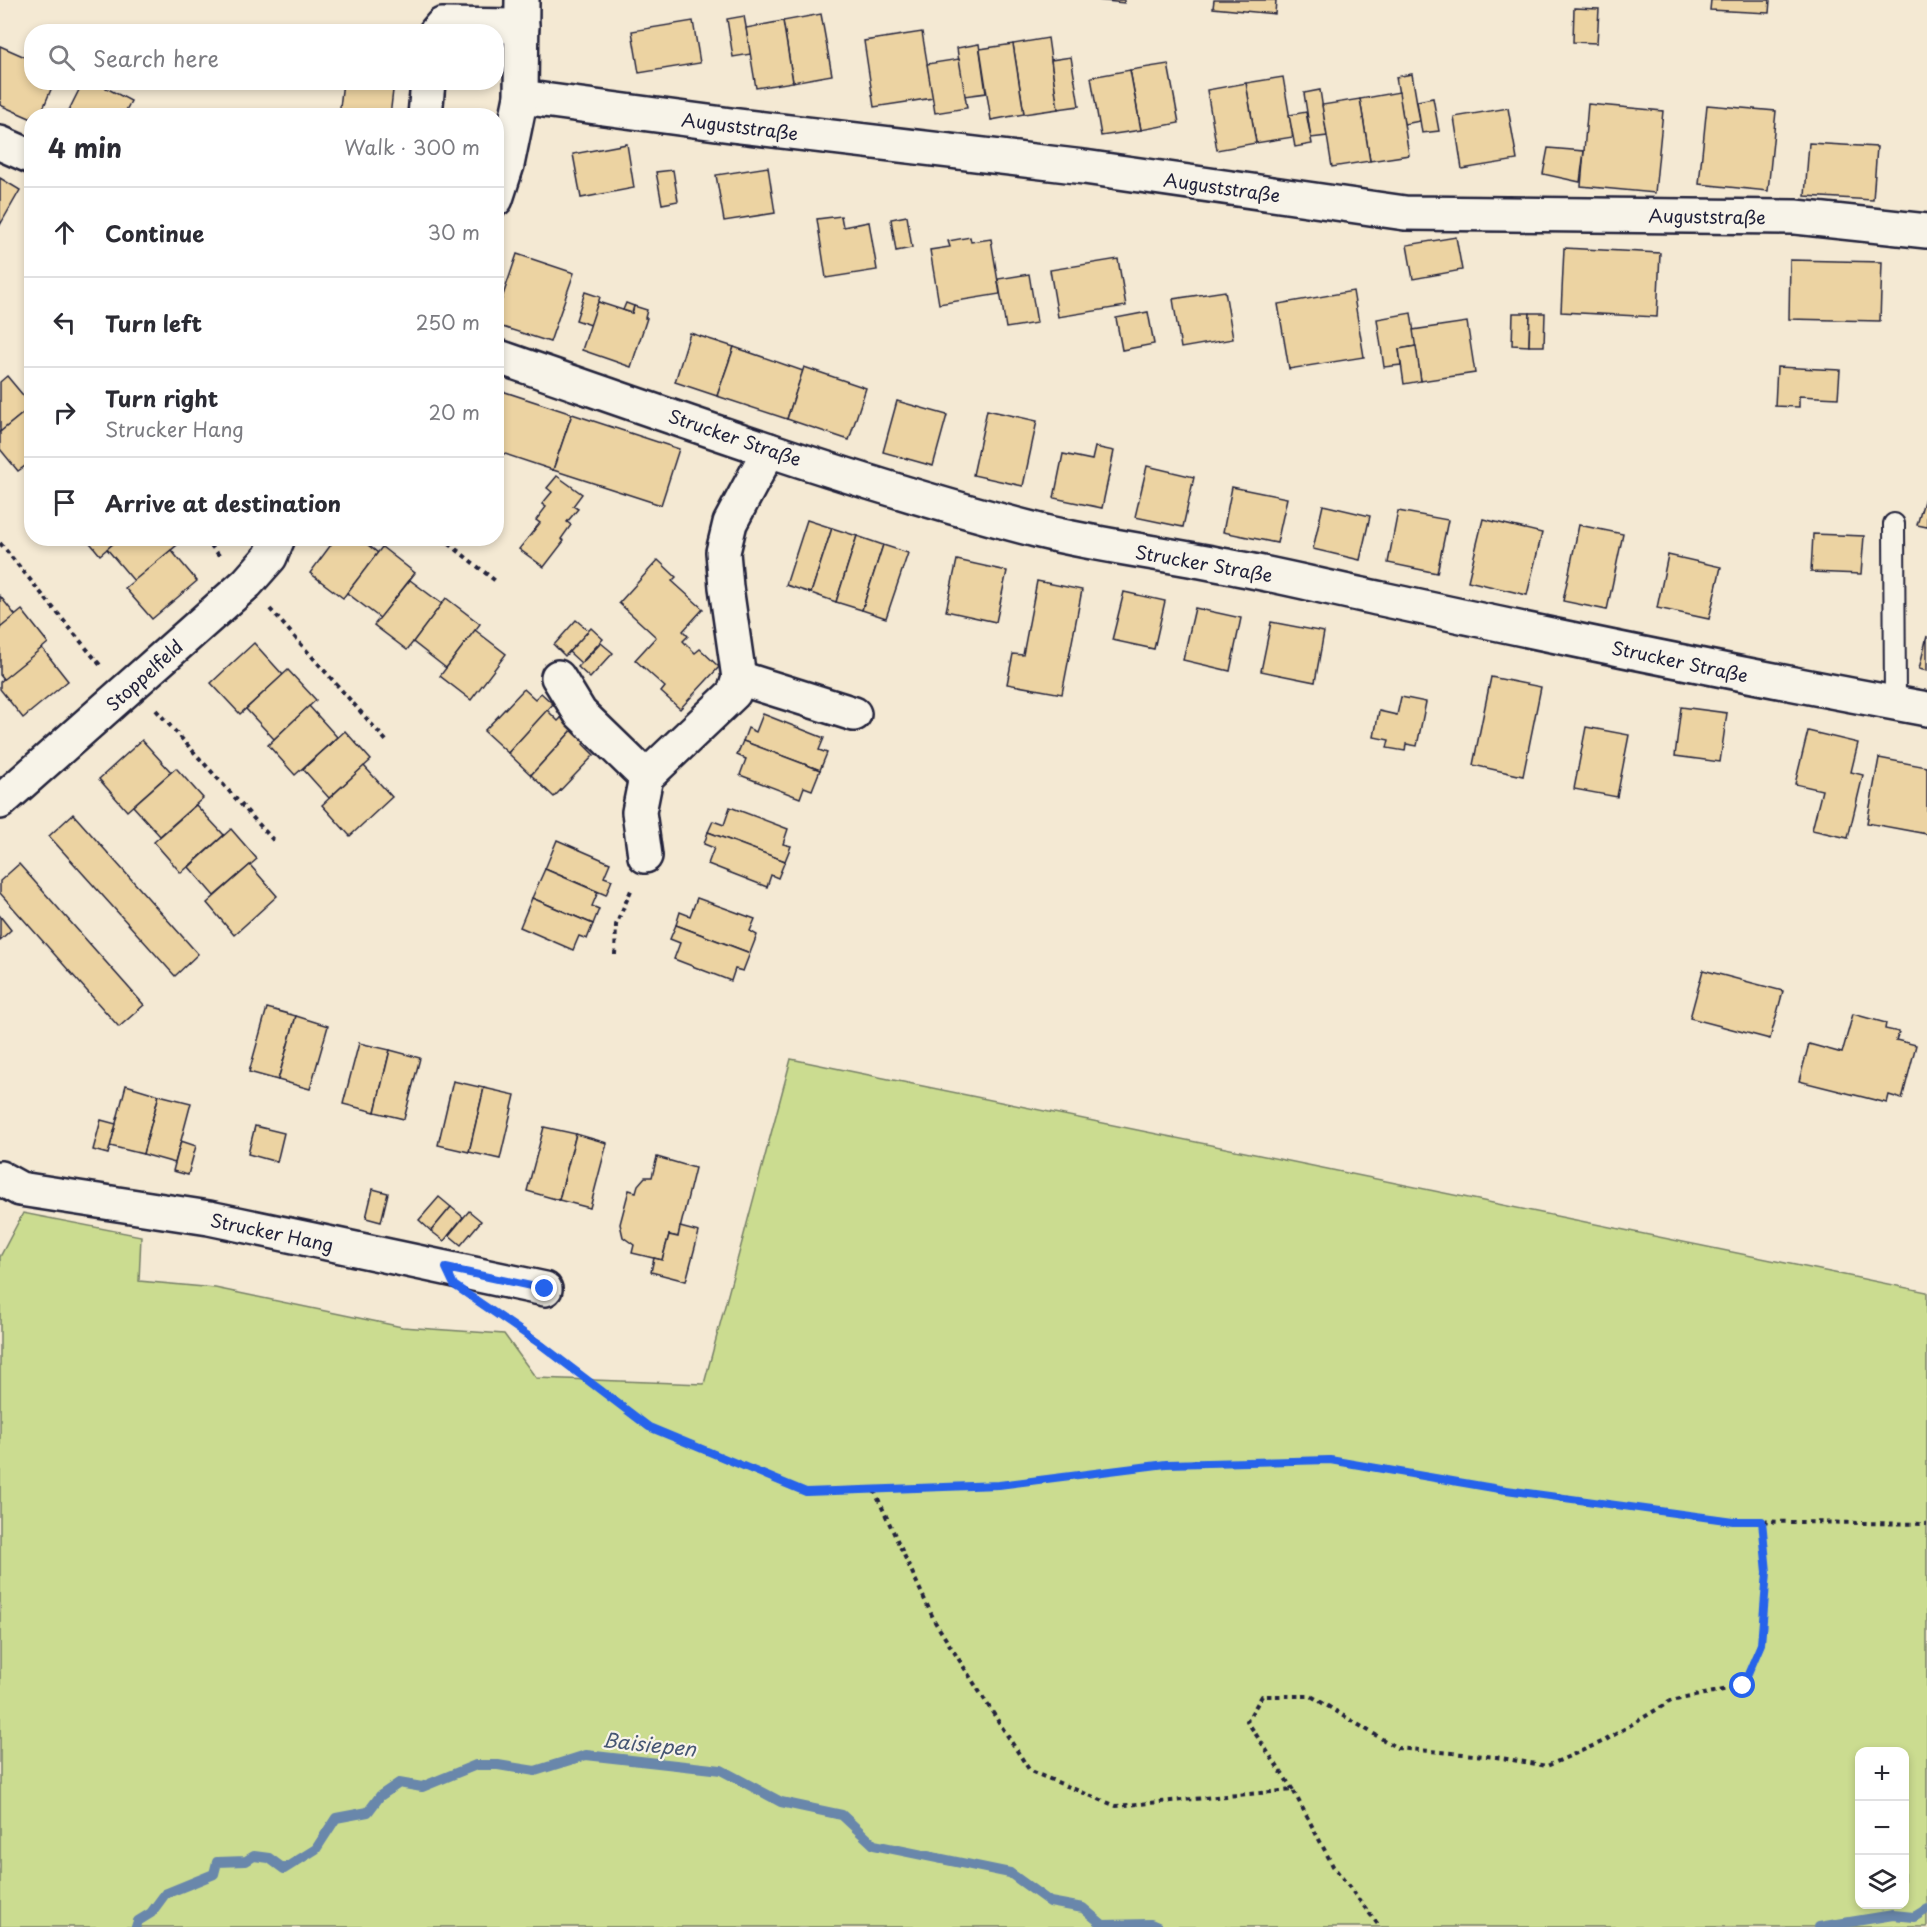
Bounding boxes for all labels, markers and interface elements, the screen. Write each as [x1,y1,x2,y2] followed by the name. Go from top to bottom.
[24,24,504,90] search box
[45,41,78,74] icon: search
[93,41,219,74] text: Search here
[680,105,800,147] street label: Auguststraße
[48,128,122,167] text: 4 min
[344,132,480,162] text: Walk · 300 m
[1162,165,1282,209] street label: Auguststraße
[1648,201,1766,231] street label: Auguststraße
[48,216,81,249] icon: ahead
[105,216,204,249] text: Continue
[427,217,480,247] text: 30 m
[48,306,81,339] icon: left
[105,306,202,339] text: Turn left
[416,307,480,337] text: 250 m
[105,381,218,414] text: Turn right
[48,396,81,429] icon: right
[428,397,480,427] text: 20 m
[665,402,805,472] street label: Strucker Straße
[105,414,244,444] text: Strucker Hang
[48,486,81,519] icon: arrive
[105,486,341,519] text: Arrive at destination
[1133,538,1275,588] street label: Strucker Straße
[100,633,188,717] street label: Stoppelfeld
[1609,633,1751,689] street label: Strucker Straße
[208,1206,336,1258] street label: Strucker Hang
[531,1275,557,1301] route end
[1729,1672,1755,1698] route start
[601,1724,698,1764] water label: Baisiepen
[1855,1747,1909,1909] map controls
[1855,1747,1909,1801] button: +
[1855,1801,1909,1855] button: −
[1855,1855,1909,1909] button: layers

